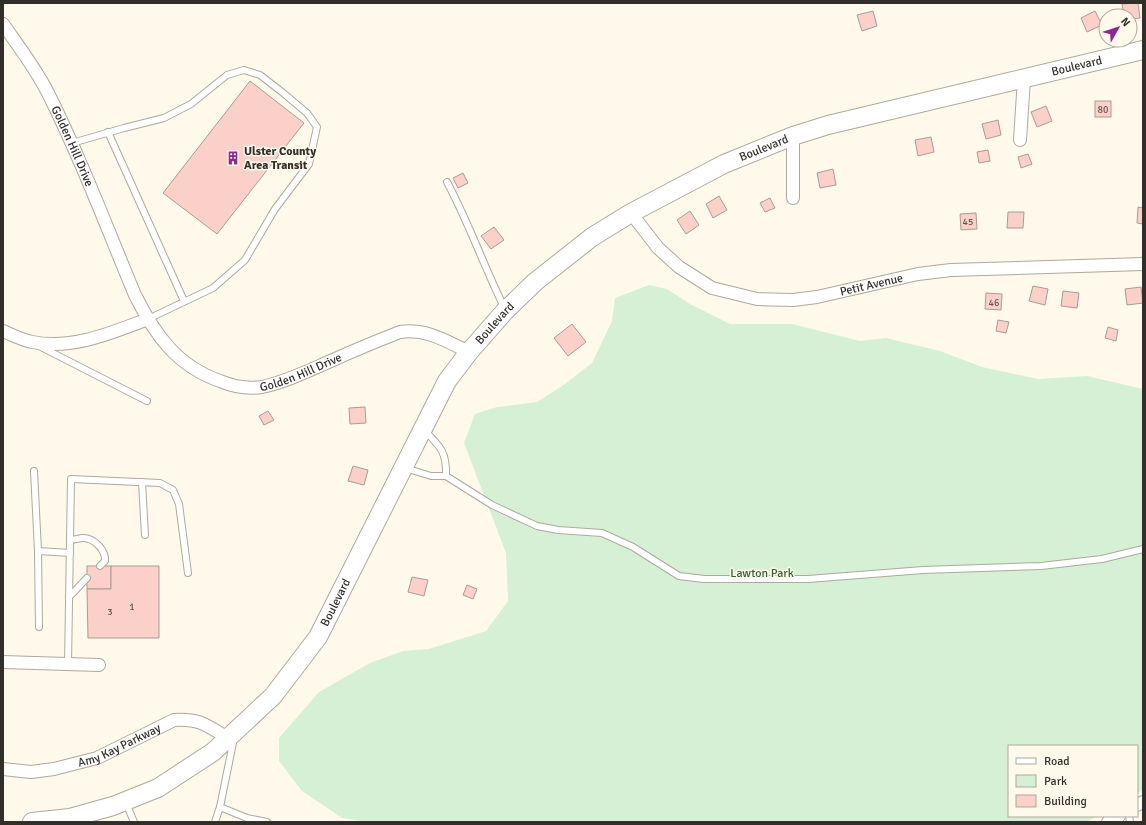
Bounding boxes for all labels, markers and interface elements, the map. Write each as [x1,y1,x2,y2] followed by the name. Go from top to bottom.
[1098,8,1138,48] north arrow
[1118,15,1133,29] text: N
[1050,53,1104,80] street label: Boulevard
[47,104,97,189] street label: Golden Hill Drive
[1098,104,1108,116] house number: 80
[737,132,791,165] street label: Boulevard
[244,144,316,173] place label: Ulster County Area Transit
[225,150,241,166] building icon: Ulster County Area Transit
[963,216,973,228] house number: 45
[838,271,905,300] street label: Petit Avenue
[989,297,999,309] house number: 46
[472,299,518,348] street label: Boulevard
[258,350,344,395] street label: Golden Hill Drive
[730,566,794,581] park label: Lawton Park
[318,576,354,629] street label: Boulevard
[129,601,135,613] house number: 1
[107,606,113,618] house number: 3
[76,721,164,771] street label: Amy Kay Parkway
[1008,745,1138,817] legend
[1044,754,1070,769] text: Road
[1044,774,1067,789] text: Park
[1044,794,1087,809] text: Building

